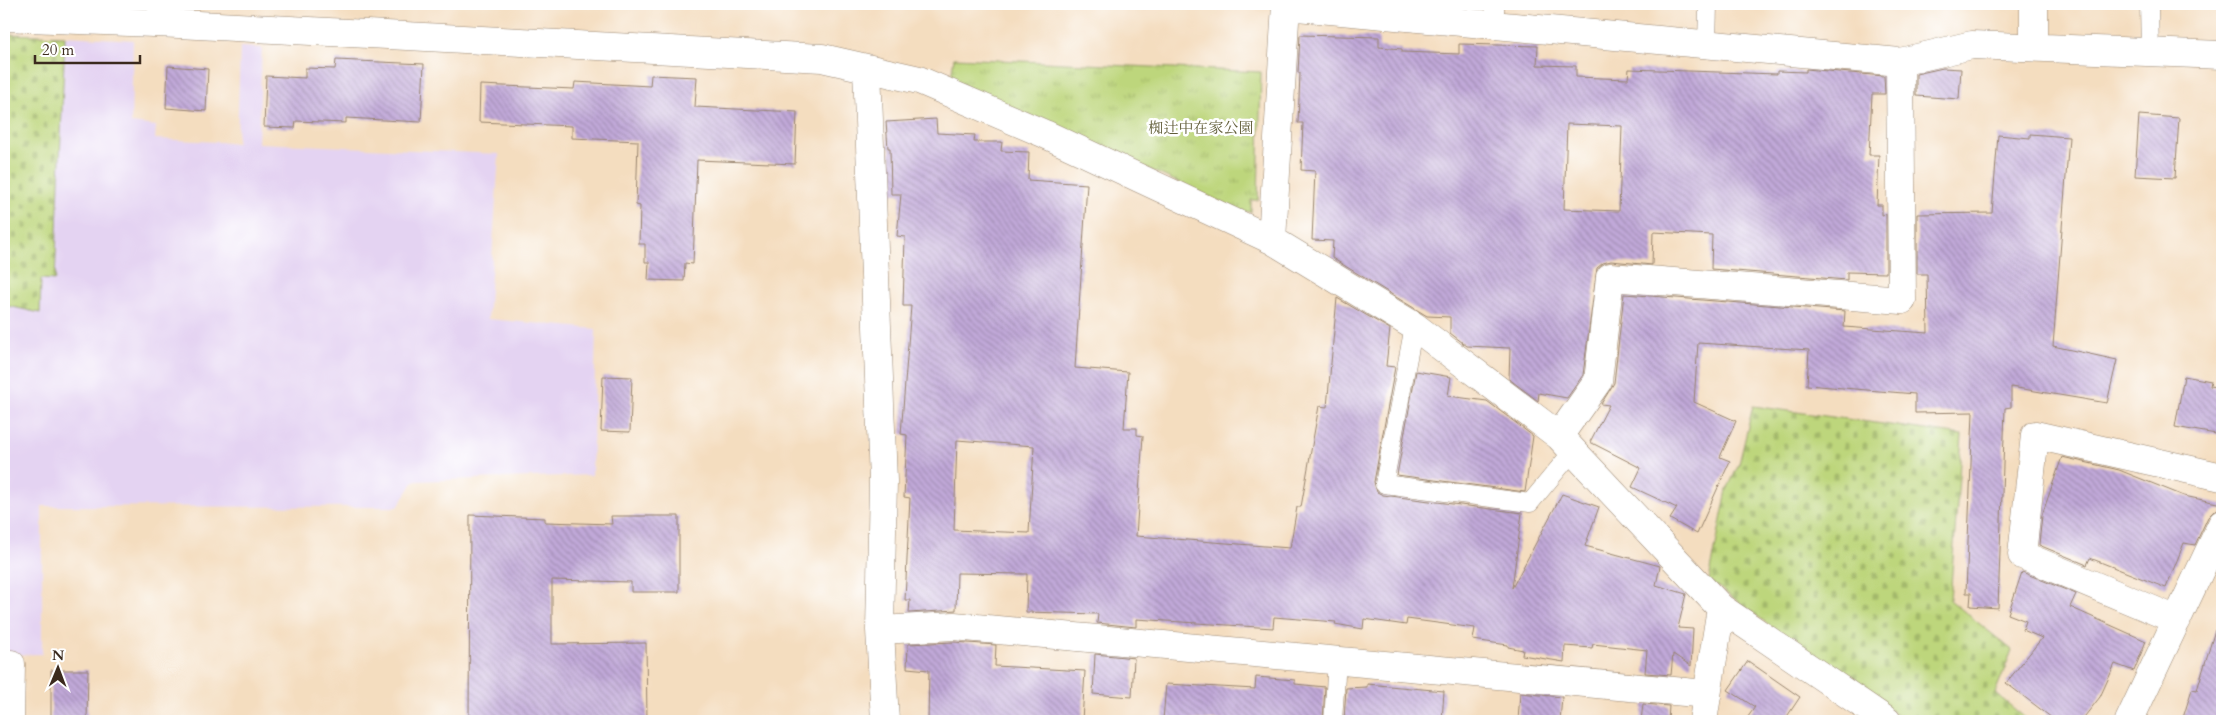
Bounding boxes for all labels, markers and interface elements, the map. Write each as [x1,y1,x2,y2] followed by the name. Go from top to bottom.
[35,32,140,64] scale bar
[42,40,74,60] text: 20 m
[1148,118,1254,138] park label: 椥辻中在家公園
[32,642,82,692] north arrow
[52,646,64,665] text: N

